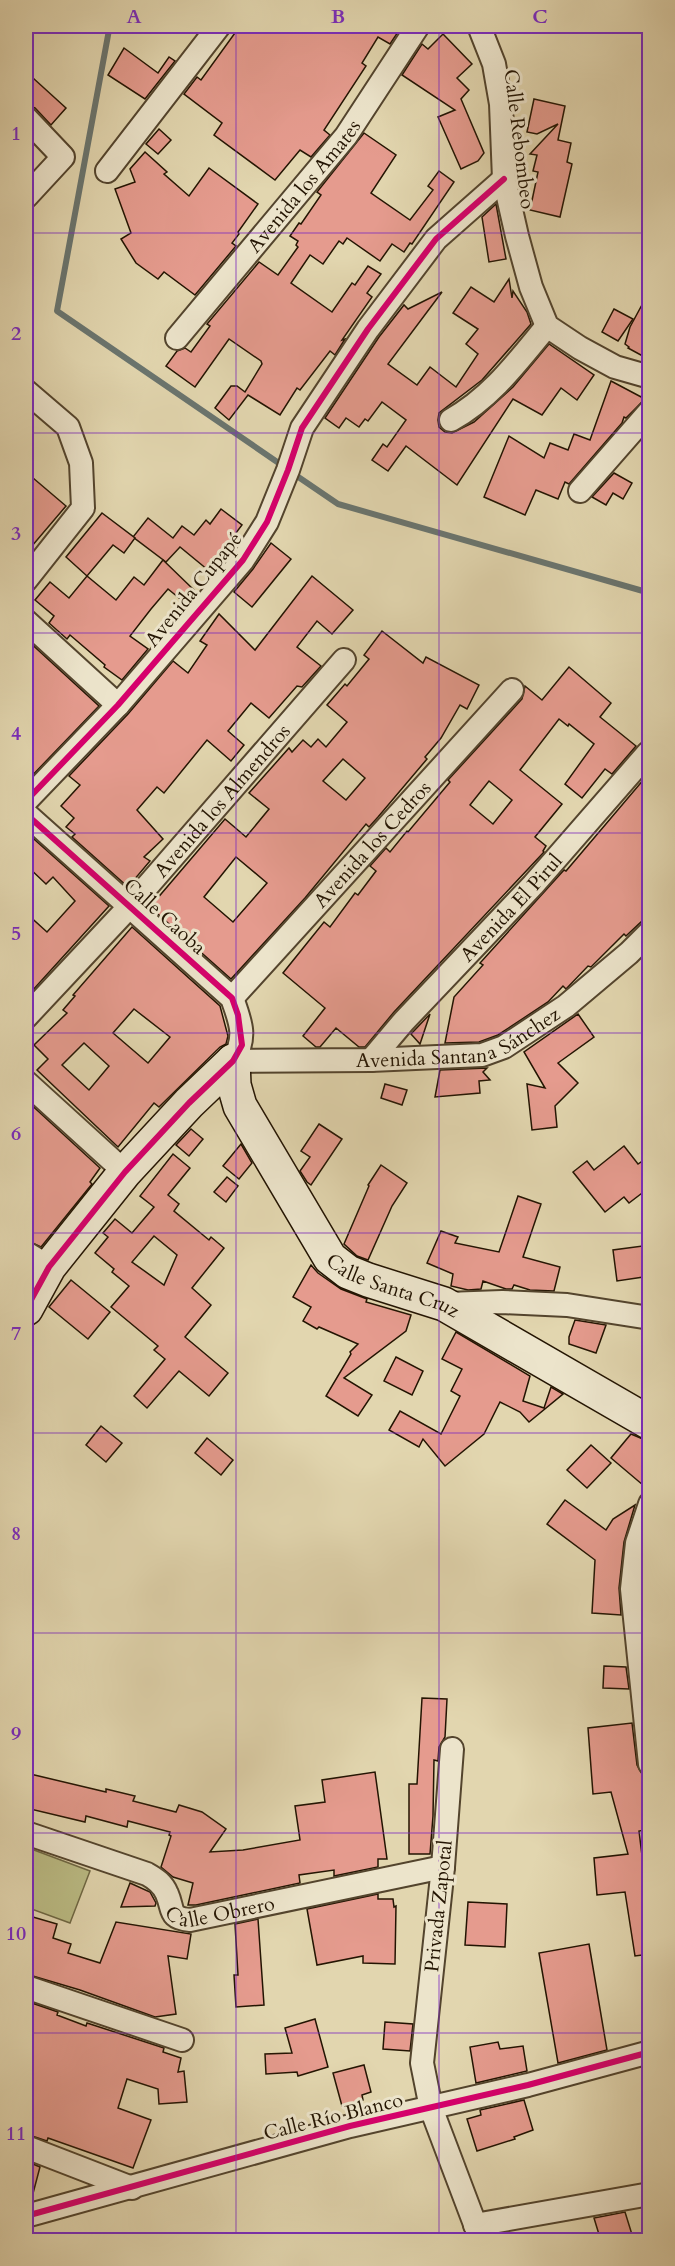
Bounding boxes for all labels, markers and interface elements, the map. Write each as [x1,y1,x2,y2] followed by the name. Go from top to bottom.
[126,3,142,30] text: A
[331,3,345,30] text: B
[532,3,548,30] text: C
[498,68,541,211] street label: Calle Rebombeo
[241,115,367,258] street label: Avenida los Amates
[11,120,21,147] text: 1
[11,320,21,347] text: 2
[11,520,21,547] text: 3
[139,526,248,652] street label: Avenida Cupapé
[148,718,296,883] street label: Avenida los Almendros
[11,720,21,747] text: 4
[307,775,437,914] street label: Avenida los Cedros
[454,848,568,968] street label: Avenida El Pirul
[117,872,212,961] street label: Calle Caoba
[11,920,21,947] text: 5
[356,1001,565,1074] street label: Avenida Santana Sánchez
[11,1120,21,1147] text: 6
[320,1247,465,1324] street label: Calle Santa Cruz
[11,1320,21,1347] text: 7
[11,1520,21,1547] text: 8
[11,1720,21,1747] text: 9
[418,1839,459,1973] street label: Privada Zapotal
[158,1890,277,1934] street label: Calle Obrero
[6,1920,26,1947] text: 10
[261,2086,406,2147] street label: Calle Río Blanco
[6,2120,26,2147] text: 11

